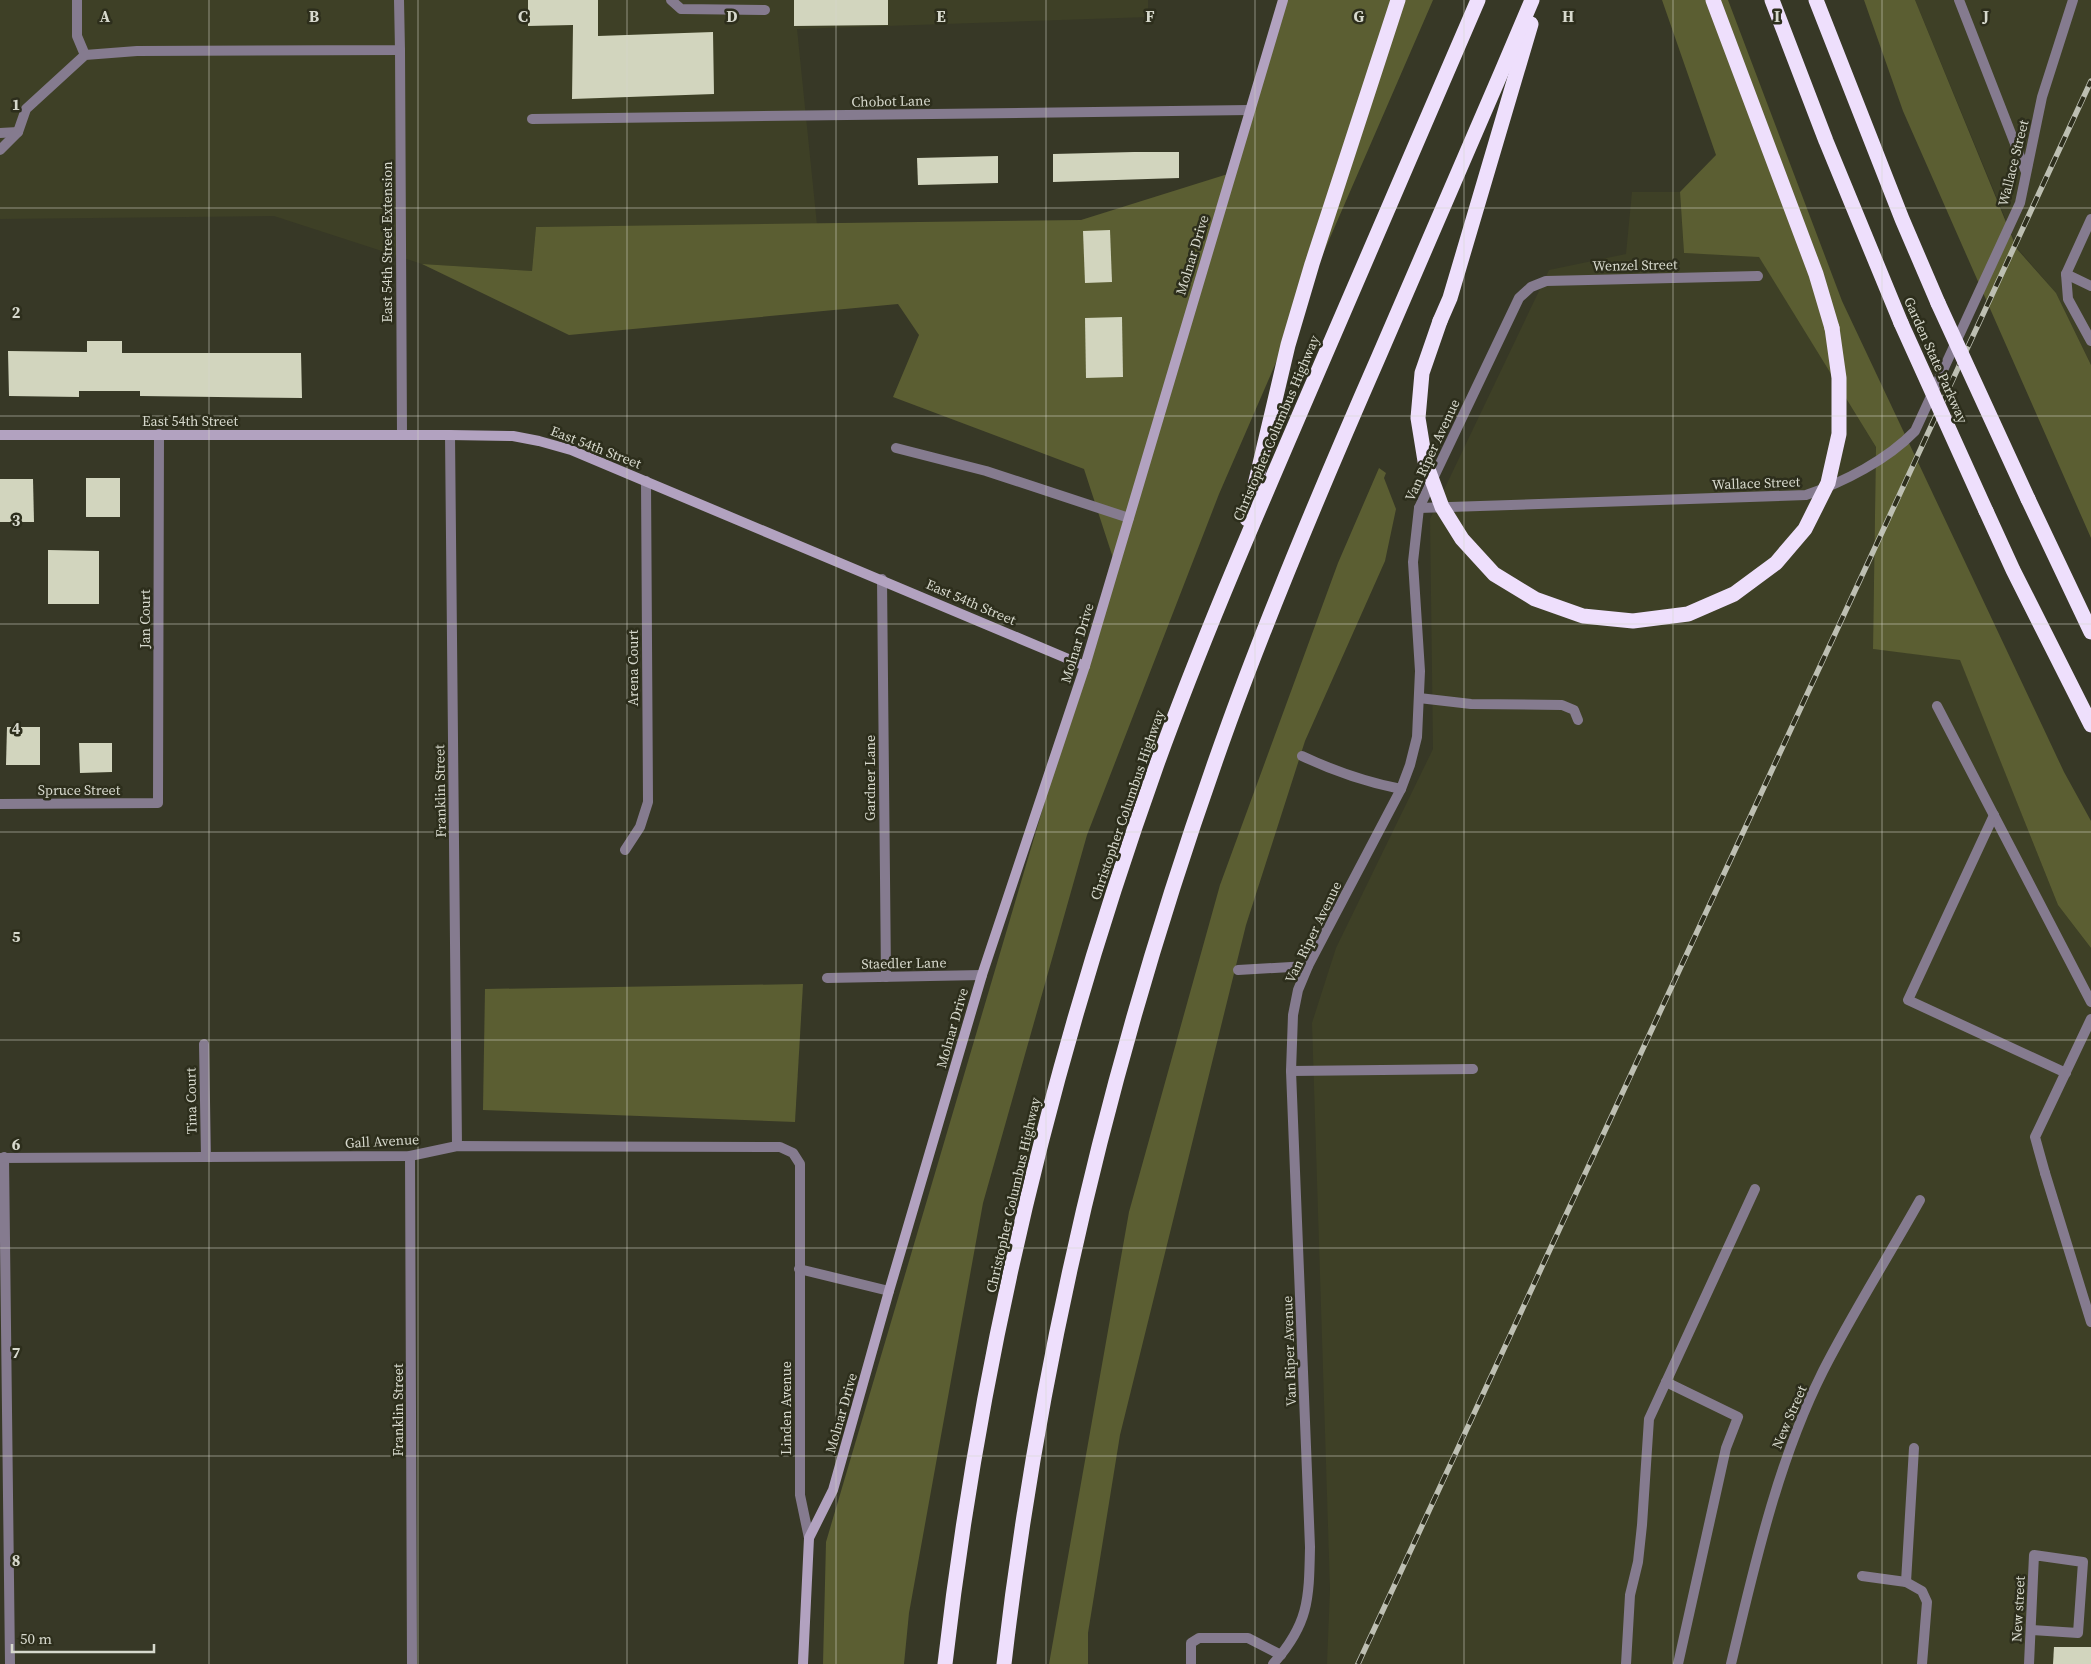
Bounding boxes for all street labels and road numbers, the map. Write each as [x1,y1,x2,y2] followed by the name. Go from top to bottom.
[851,90,931,112] street label: Chobot Lane
[1993,117,2033,208] street label: Wallace Street
[377,161,397,323] street label: East 54th Street Extension
[1170,213,1214,297] street label: Molnar Drive
[1592,254,1678,276] street label: Wenzel Street
[1899,294,1973,427] street label: Garden State Parkway
[1228,331,1325,524] street label: Christopher Columbus Highway
[1400,396,1464,504] street label: Van Riper Avenue
[142,411,238,431] street label: East 54th Street
[548,420,645,474] street label: East 54th Street
[1711,471,1801,495] street label: Wallace Street
[923,574,1019,630] street label: East 54th Street
[135,589,155,649] street label: Jan Court
[1055,601,1099,685] street label: Molnar Drive
[623,629,643,706] street label: Arena Court
[1085,706,1169,903] street label: Christopher Columbus Highway
[860,735,880,821] street label: Gardner Lane
[429,744,451,838] street label: Franklin Street
[38,780,121,800] street label: Spruce Street
[1280,878,1346,986] street label: Van Riper Avenue
[861,952,947,974] street label: Staedler Lane
[931,986,973,1070] street label: Molnar Drive
[180,1067,202,1135] street label: Tina Court
[981,1095,1045,1295] street label: Christopher Columbus Highway
[344,1129,420,1153] street label: Gall Avenue
[1277,1295,1301,1407] street label: Van Riper Avenue
[776,1361,796,1455] street label: Linden Avenue
[388,1363,408,1457] street label: Franklin Street
[820,1371,862,1455] street label: Molnar Drive
[1767,1382,1812,1452] street label: New Street
[2006,1575,2030,1643] street label: New street

